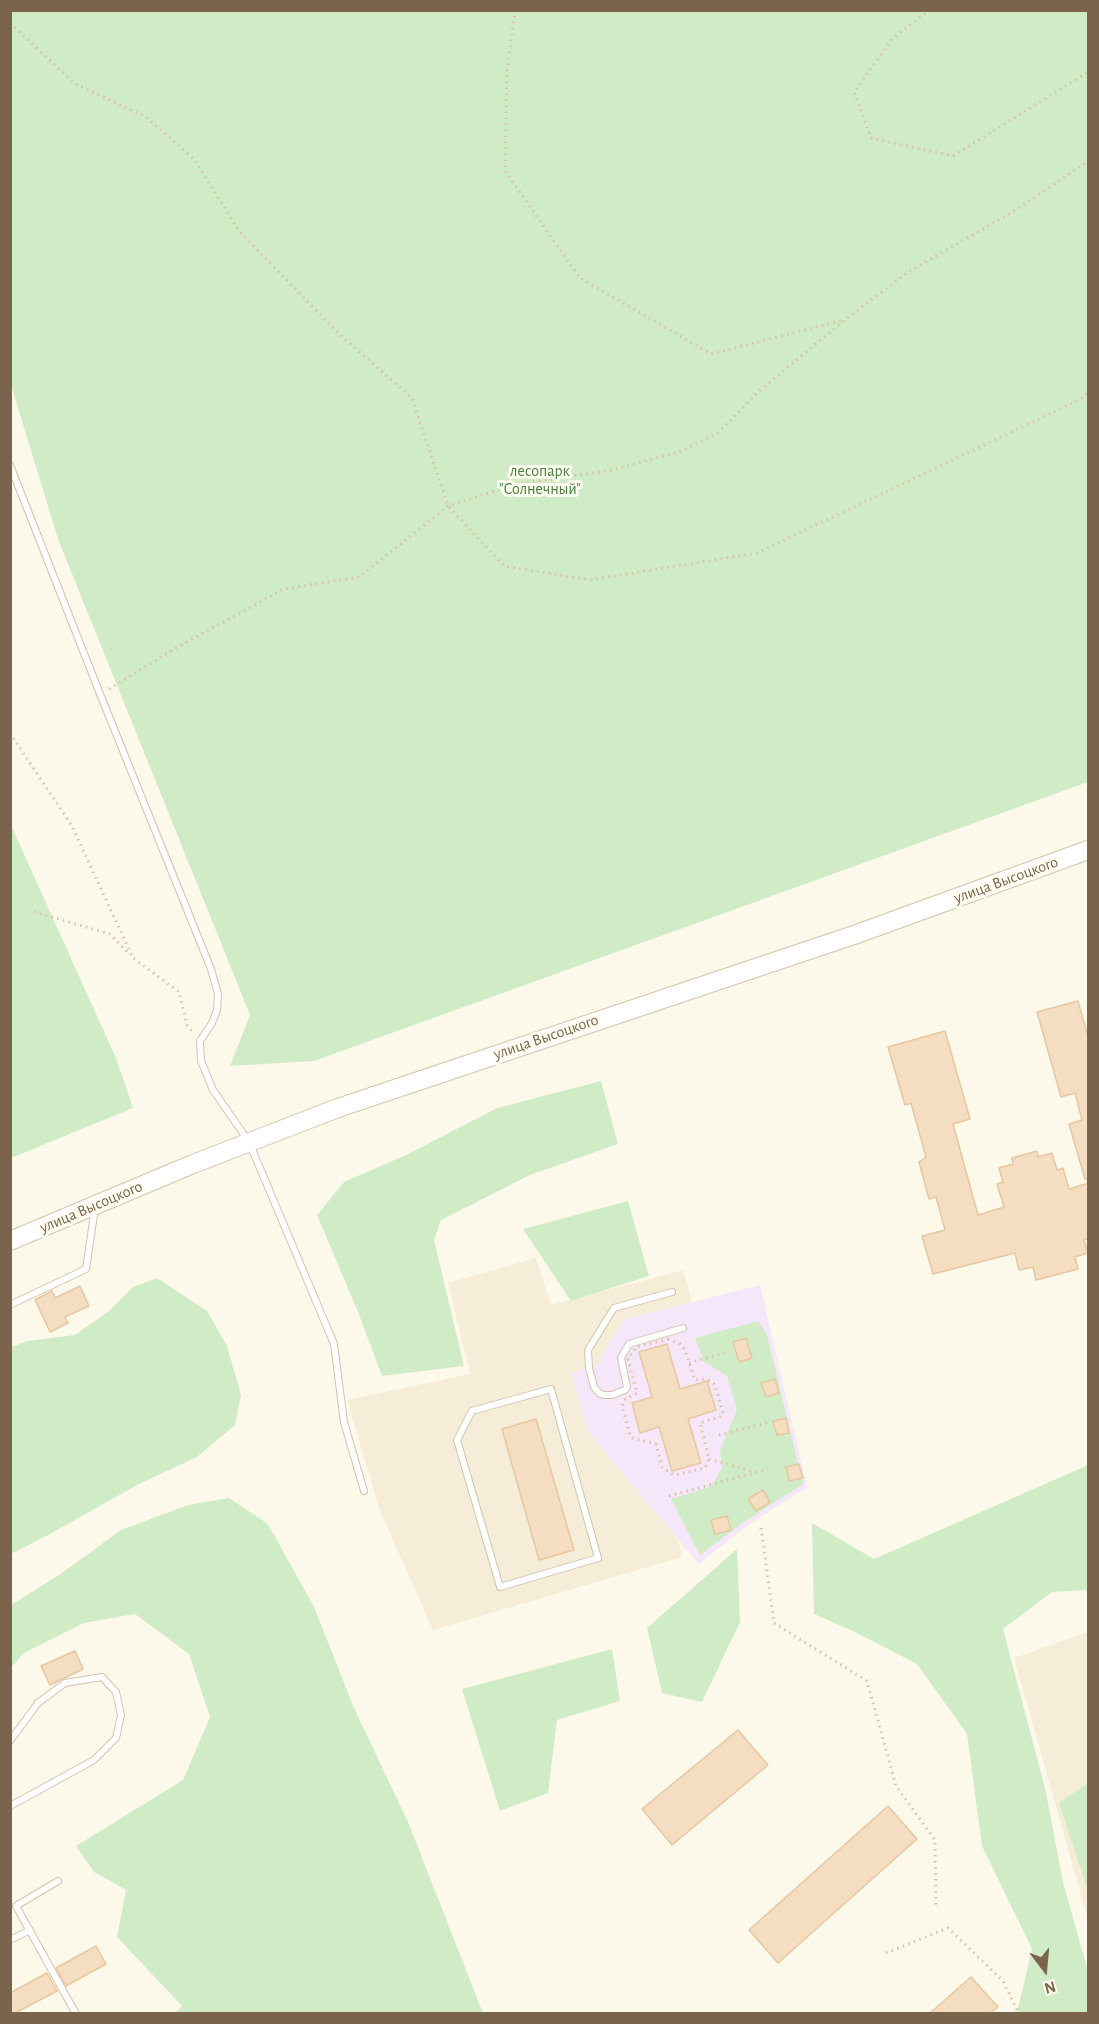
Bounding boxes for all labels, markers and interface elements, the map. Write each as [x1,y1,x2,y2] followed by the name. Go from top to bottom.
[499,461,581,499] park label: лесопарк "Солнечный"
[951,852,1061,908] street label: улица Высоцкого
[491,1010,601,1064] street label: улица Высоцкого
[37,1177,145,1237] street label: улица Высоцкого
[1015,1940,1075,2000] north arrow
[1042,1978,1058,1997] text: N

